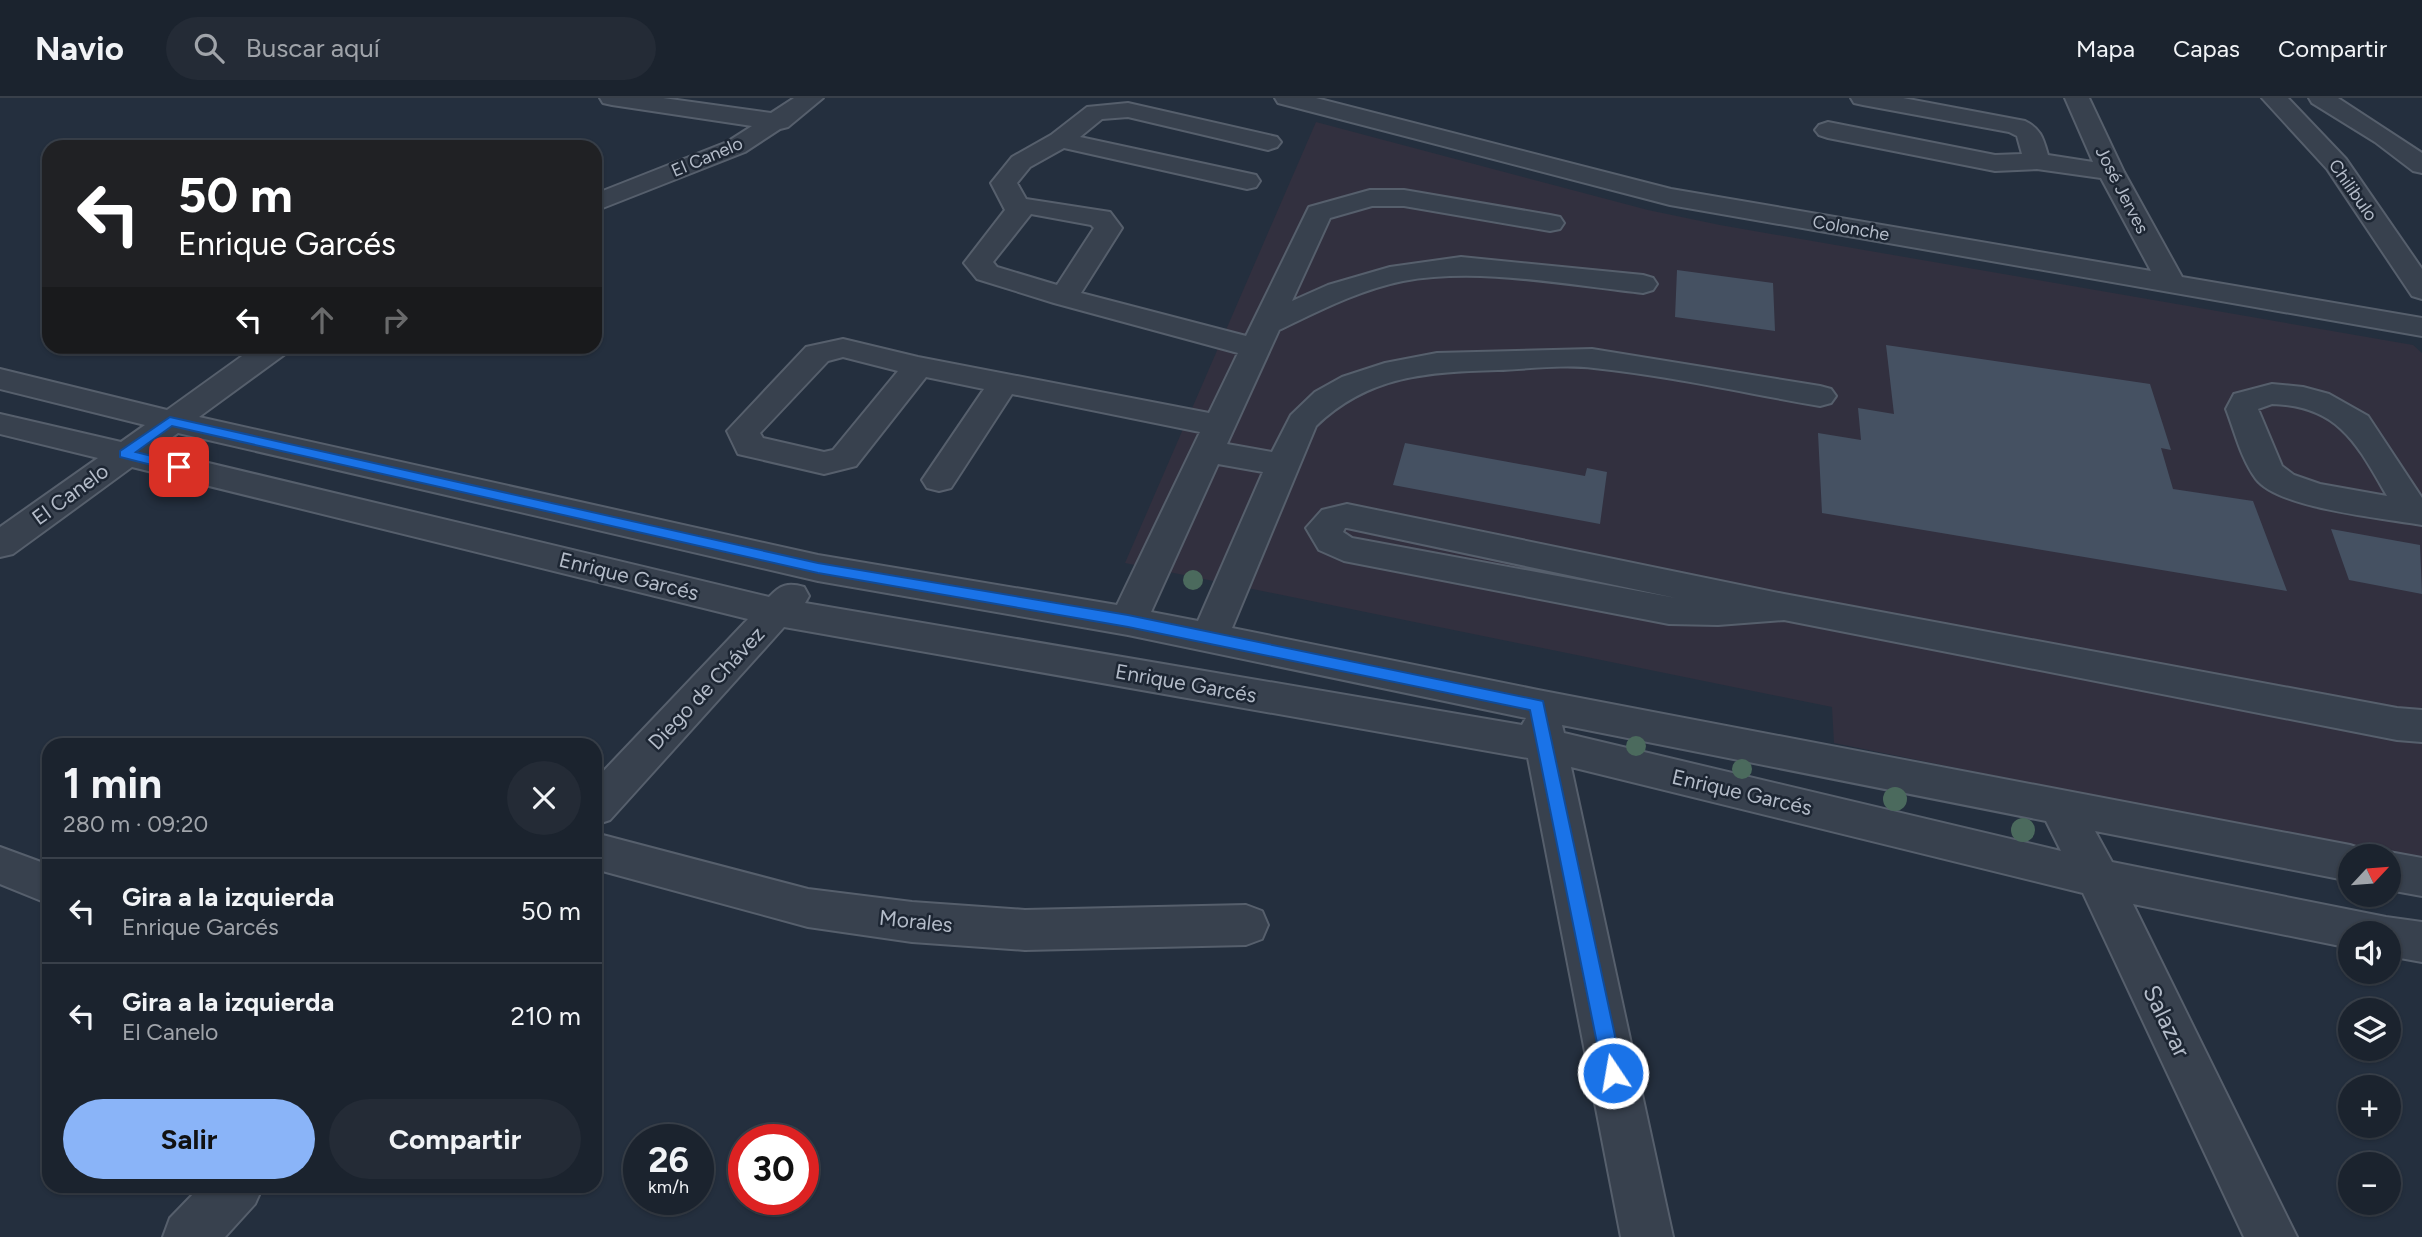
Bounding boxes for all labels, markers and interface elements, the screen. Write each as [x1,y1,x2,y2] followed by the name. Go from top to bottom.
[166,17,656,80] search box
[35,29,124,68] text: Navio
[190,29,228,67] icon: search
[246,32,380,64] text: Buscar aquí
[2076,34,2135,63] text: Mapa
[2173,34,2240,63] text: Capas
[2278,34,2387,63] text: Compartir
[668,132,746,182] street label: El Canelo
[2091,143,2153,237] street label: José Jerves
[2324,155,2382,225] street label: Chilibulo
[178,165,293,224] text: 50 m
[63,168,154,259] icon: left
[1811,210,1891,246] street label: Colonche
[178,225,396,263] text: Enrique Garcés
[230,301,268,339] icon: left
[303,301,341,339] icon: ahead
[376,301,414,339] icon: right
[149,437,209,497] pin
[160,448,198,486] icon: arrive
[27,458,113,530] street label: El Canelo
[557,547,701,605] street label: Enrique Garcés
[643,621,769,755] street label: Diego de Chávez
[1113,658,1259,708] street label: Enrique Garcés
[63,758,162,809] text: 1 min
[507,761,581,835] button: close
[1670,764,1814,820] street label: Enrique Garcés
[63,810,208,838] text: 280 m · 09:20
[2338,844,2401,906] north arrow
[2338,844,2401,1215] map controls
[122,881,334,913] text: Gira a la izquierda
[63,892,101,930] icon: left
[521,895,581,927] text: 50 m
[878,905,954,937] street label: Morales
[122,913,279,941] text: Enrique Garcés
[2338,921,2401,984] button: sound
[2137,980,2197,1062] street label: Salazar
[122,986,334,1018] text: Gira a la izquierda
[63,997,101,1035] icon: left
[2338,998,2401,1061] button: layers
[511,1000,581,1032] text: 210 m
[122,1018,218,1046] text: El Canelo
[1576,1036,1650,1110] position arrow
[2338,1075,2401,1138] button: +
[63,1099,315,1179] button: Salir
[329,1099,581,1179] button: Compartir
[728,1124,819,1215] speed limit sign: 30
[648,1139,689,1181] text: 26
[2338,1152,2401,1215] button: −
[648,1176,689,1198] text: km/h

